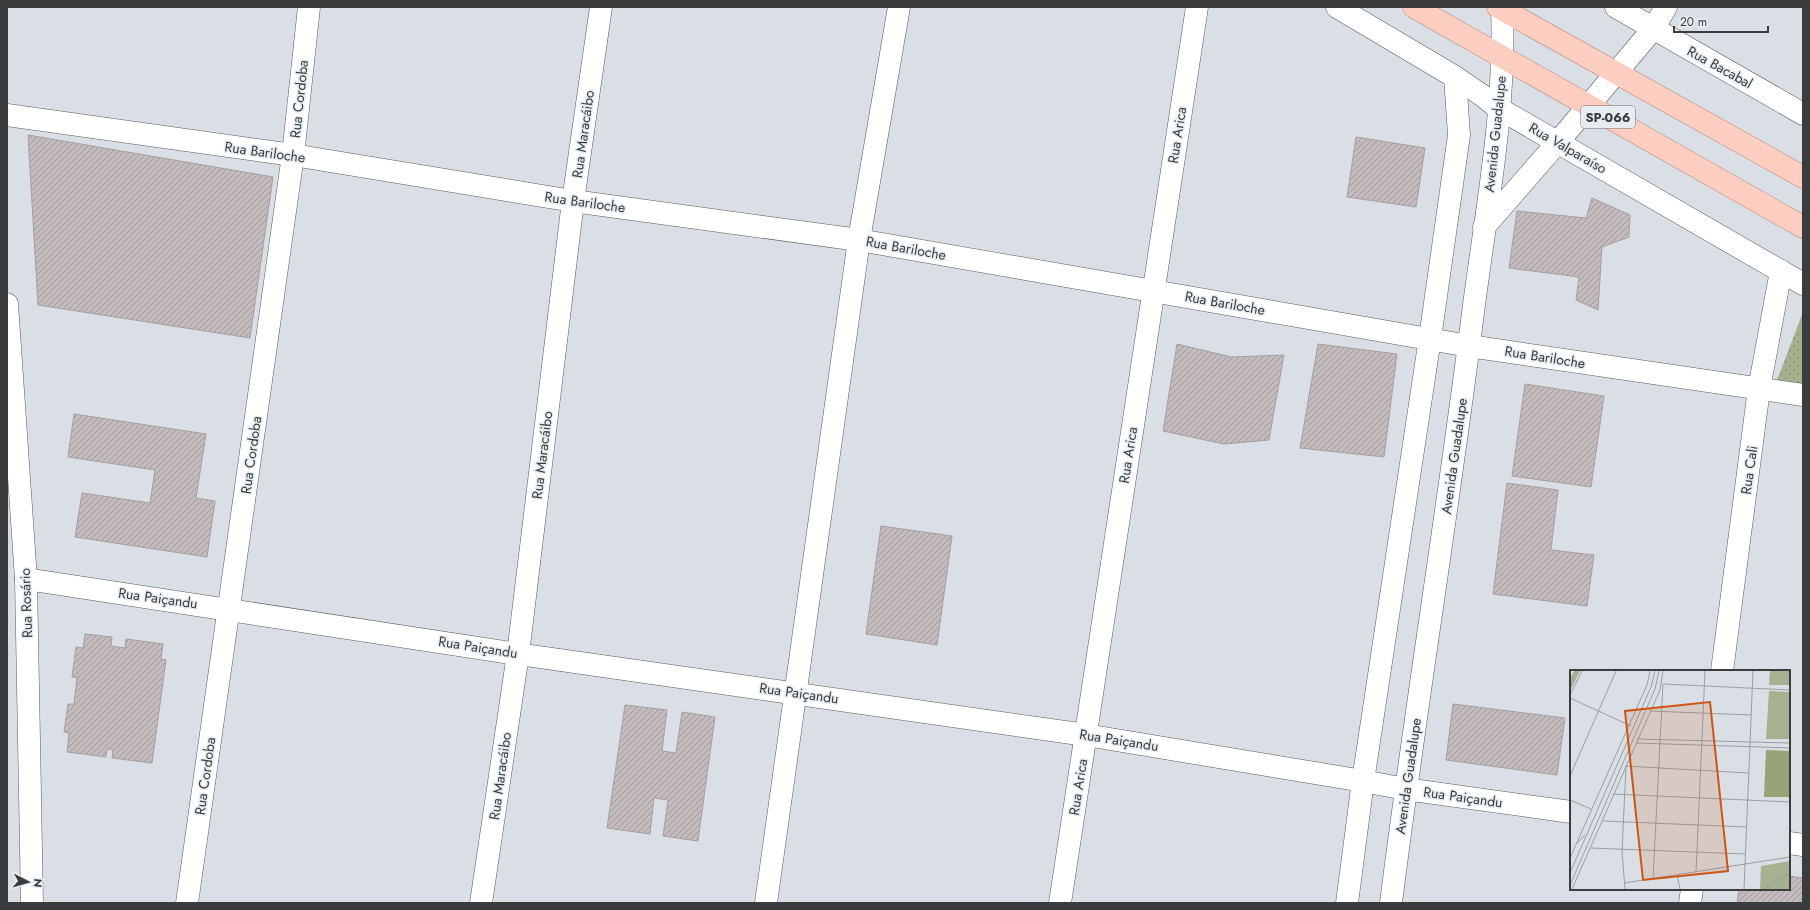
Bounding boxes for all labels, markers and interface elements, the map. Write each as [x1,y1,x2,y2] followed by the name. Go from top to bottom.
[1674,8,1768,34] scale bar
[1680,13,1707,31] text: 20 m
[1684,41,1756,93] street label: Rua Bacabal
[285,59,313,139] street label: Rua Cordoba
[1479,75,1511,193] street label: Avenida Guadalupe
[567,88,599,179] street label: Rua Maracáibo
[1163,105,1191,165] street label: Rua Arica
[1581,106,1635,128] road number: SP-066
[1525,118,1611,179] street label: Rua Valparaíso
[223,136,307,168] street label: Rua Bariloche
[543,186,627,218] street label: Rua Bariloche
[864,231,948,265] street label: Rua Bariloche
[1183,286,1267,320] street label: Rua Bariloche
[1503,341,1587,373] street label: Rua Bariloche
[1436,397,1472,515] street label: Avenida Guadalupe
[527,410,557,500] street label: Rua Maracáibo
[236,415,266,495] street label: Rua Cordoba
[1114,425,1142,485] street label: Rua Arica
[1736,444,1762,496] street label: Rua Cali
[15,567,37,638] street label: Rua Rosário
[117,583,199,613] street label: Rua Paiçandu
[437,631,519,663] street label: Rua Paiçandu
[1570,670,1790,890] inset map
[758,678,840,708] street label: Rua Paiçandu
[1390,717,1426,835] street label: Avenida Guadalupe
[1078,724,1160,756] street label: Rua Paiçandu
[484,730,516,821] street label: Rua Maracáibo
[190,736,220,816] street label: Rua Cordoba
[1064,757,1092,817] street label: Rua Arica
[1422,782,1504,812] street label: Rua Paiçandu
[8,862,48,902] north arrow
[30,878,46,888] text: N

